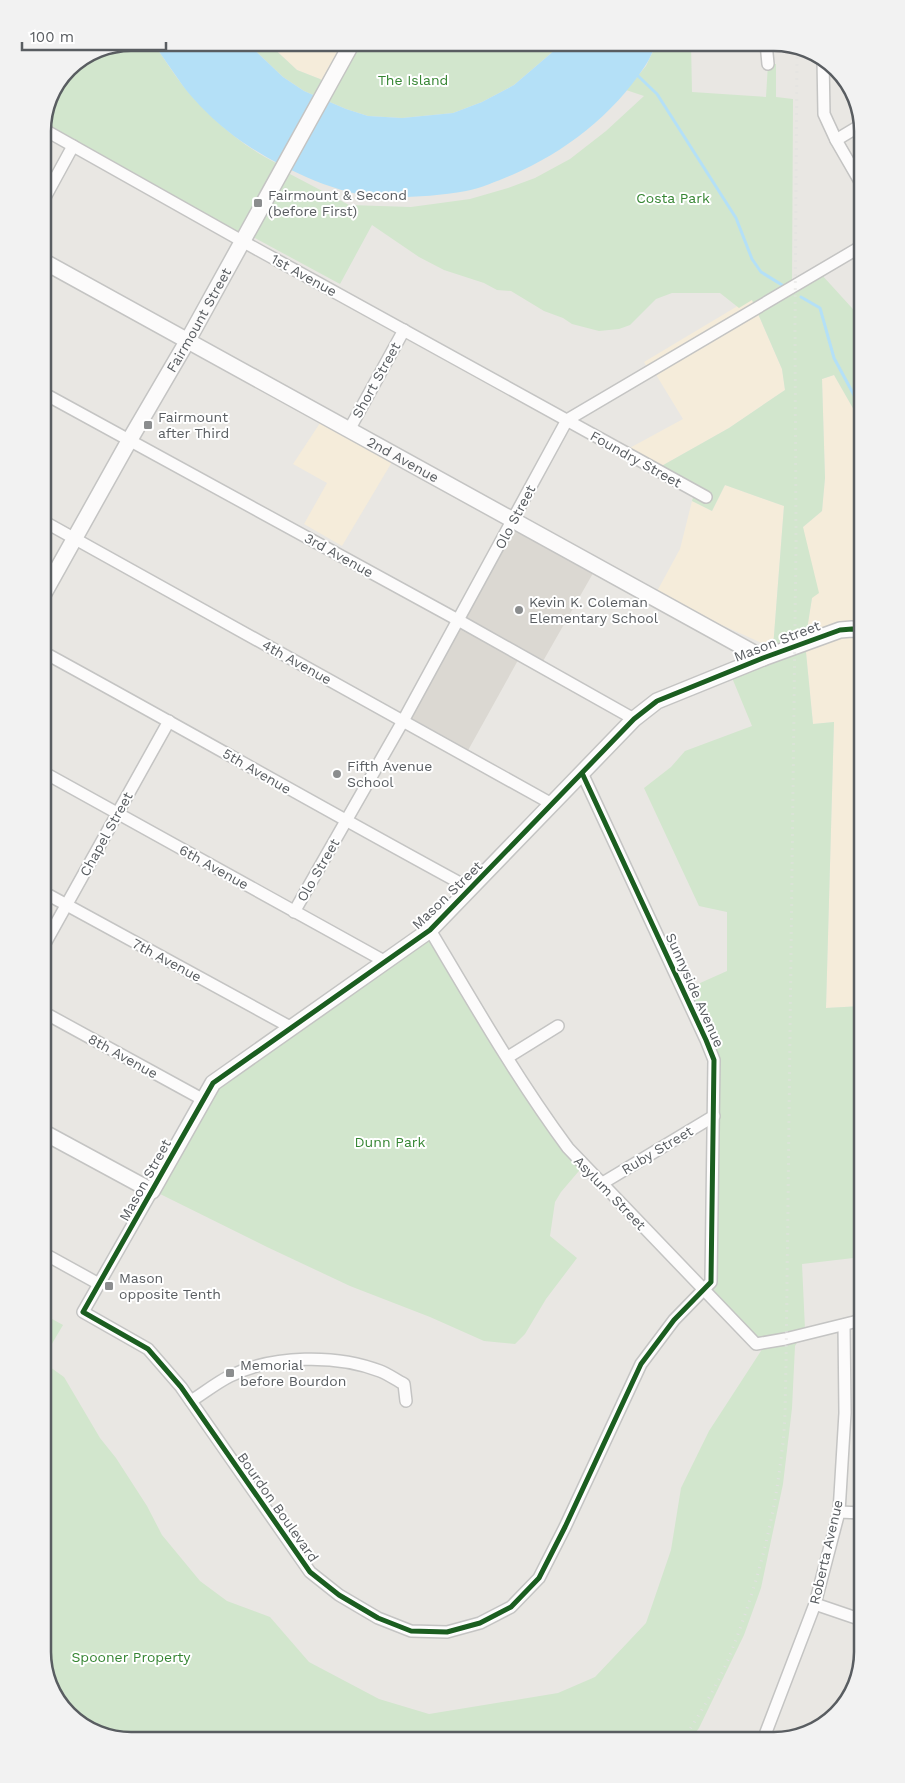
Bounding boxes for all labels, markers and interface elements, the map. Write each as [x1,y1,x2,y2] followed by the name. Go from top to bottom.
[22,20,166,52] scale bar
[30,28,74,46] text: 100 m
[378,72,448,88] park label: The Island
[268,187,407,219] place label: Fairmount & Second (before First)
[636,190,710,206] park label: Costa Park
[252,197,264,209] marker: Fairmount & Second (before First)
[268,250,340,300] street label: 1st Avenue
[163,265,234,375] street label: Fairmount Street
[349,339,403,421] street label: Short Street
[158,409,229,441] place label: Fairmount after Third
[142,419,154,431] marker: Fairmount after Third
[588,427,684,491] street label: Foundry Street
[364,433,442,486] street label: 2nd Avenue
[491,482,539,552] street label: Olo Street
[302,530,376,580] street label: 3rd Avenue
[529,594,659,626] place label: Kevin K. Coleman Elementary School
[513,604,525,616] marker: Kevin K. Coleman Elementary School
[732,617,823,665] street label: Mason Street
[260,636,334,688] street label: 4th Avenue
[220,745,294,797] street label: 5th Avenue
[347,758,432,790] place label: Fifth Avenue School
[331,768,343,780] marker: Fifth Avenue School
[76,789,136,879] street label: Chapel Street
[294,836,343,904] street label: Olo Street
[177,841,251,893] street label: 6th Avenue
[409,857,485,932] street label: Mason Street
[663,930,727,1050] street label: Sunnyside Avenue
[130,935,204,985] street label: 7th Avenue
[85,1030,161,1082] street label: 8th Avenue
[619,1122,696,1177] street label: Ruby Street
[355,1134,426,1150] park label: Dunn Park
[116,1136,174,1224] street label: Mason Street
[571,1153,649,1233] street label: Asylum Street
[119,1270,221,1302] place label: Mason opposite Tenth
[103,1280,115,1292] marker: Mason opposite Tenth
[240,1357,346,1389] place label: Memorial before Bourdon
[224,1367,236,1379] marker: Memorial before Bourdon
[234,1449,322,1565] street label: Bourdon Boulevard
[806,1498,846,1606] street label: Roberta Avenue
[71,1649,191,1665] park label: Spooner Property

